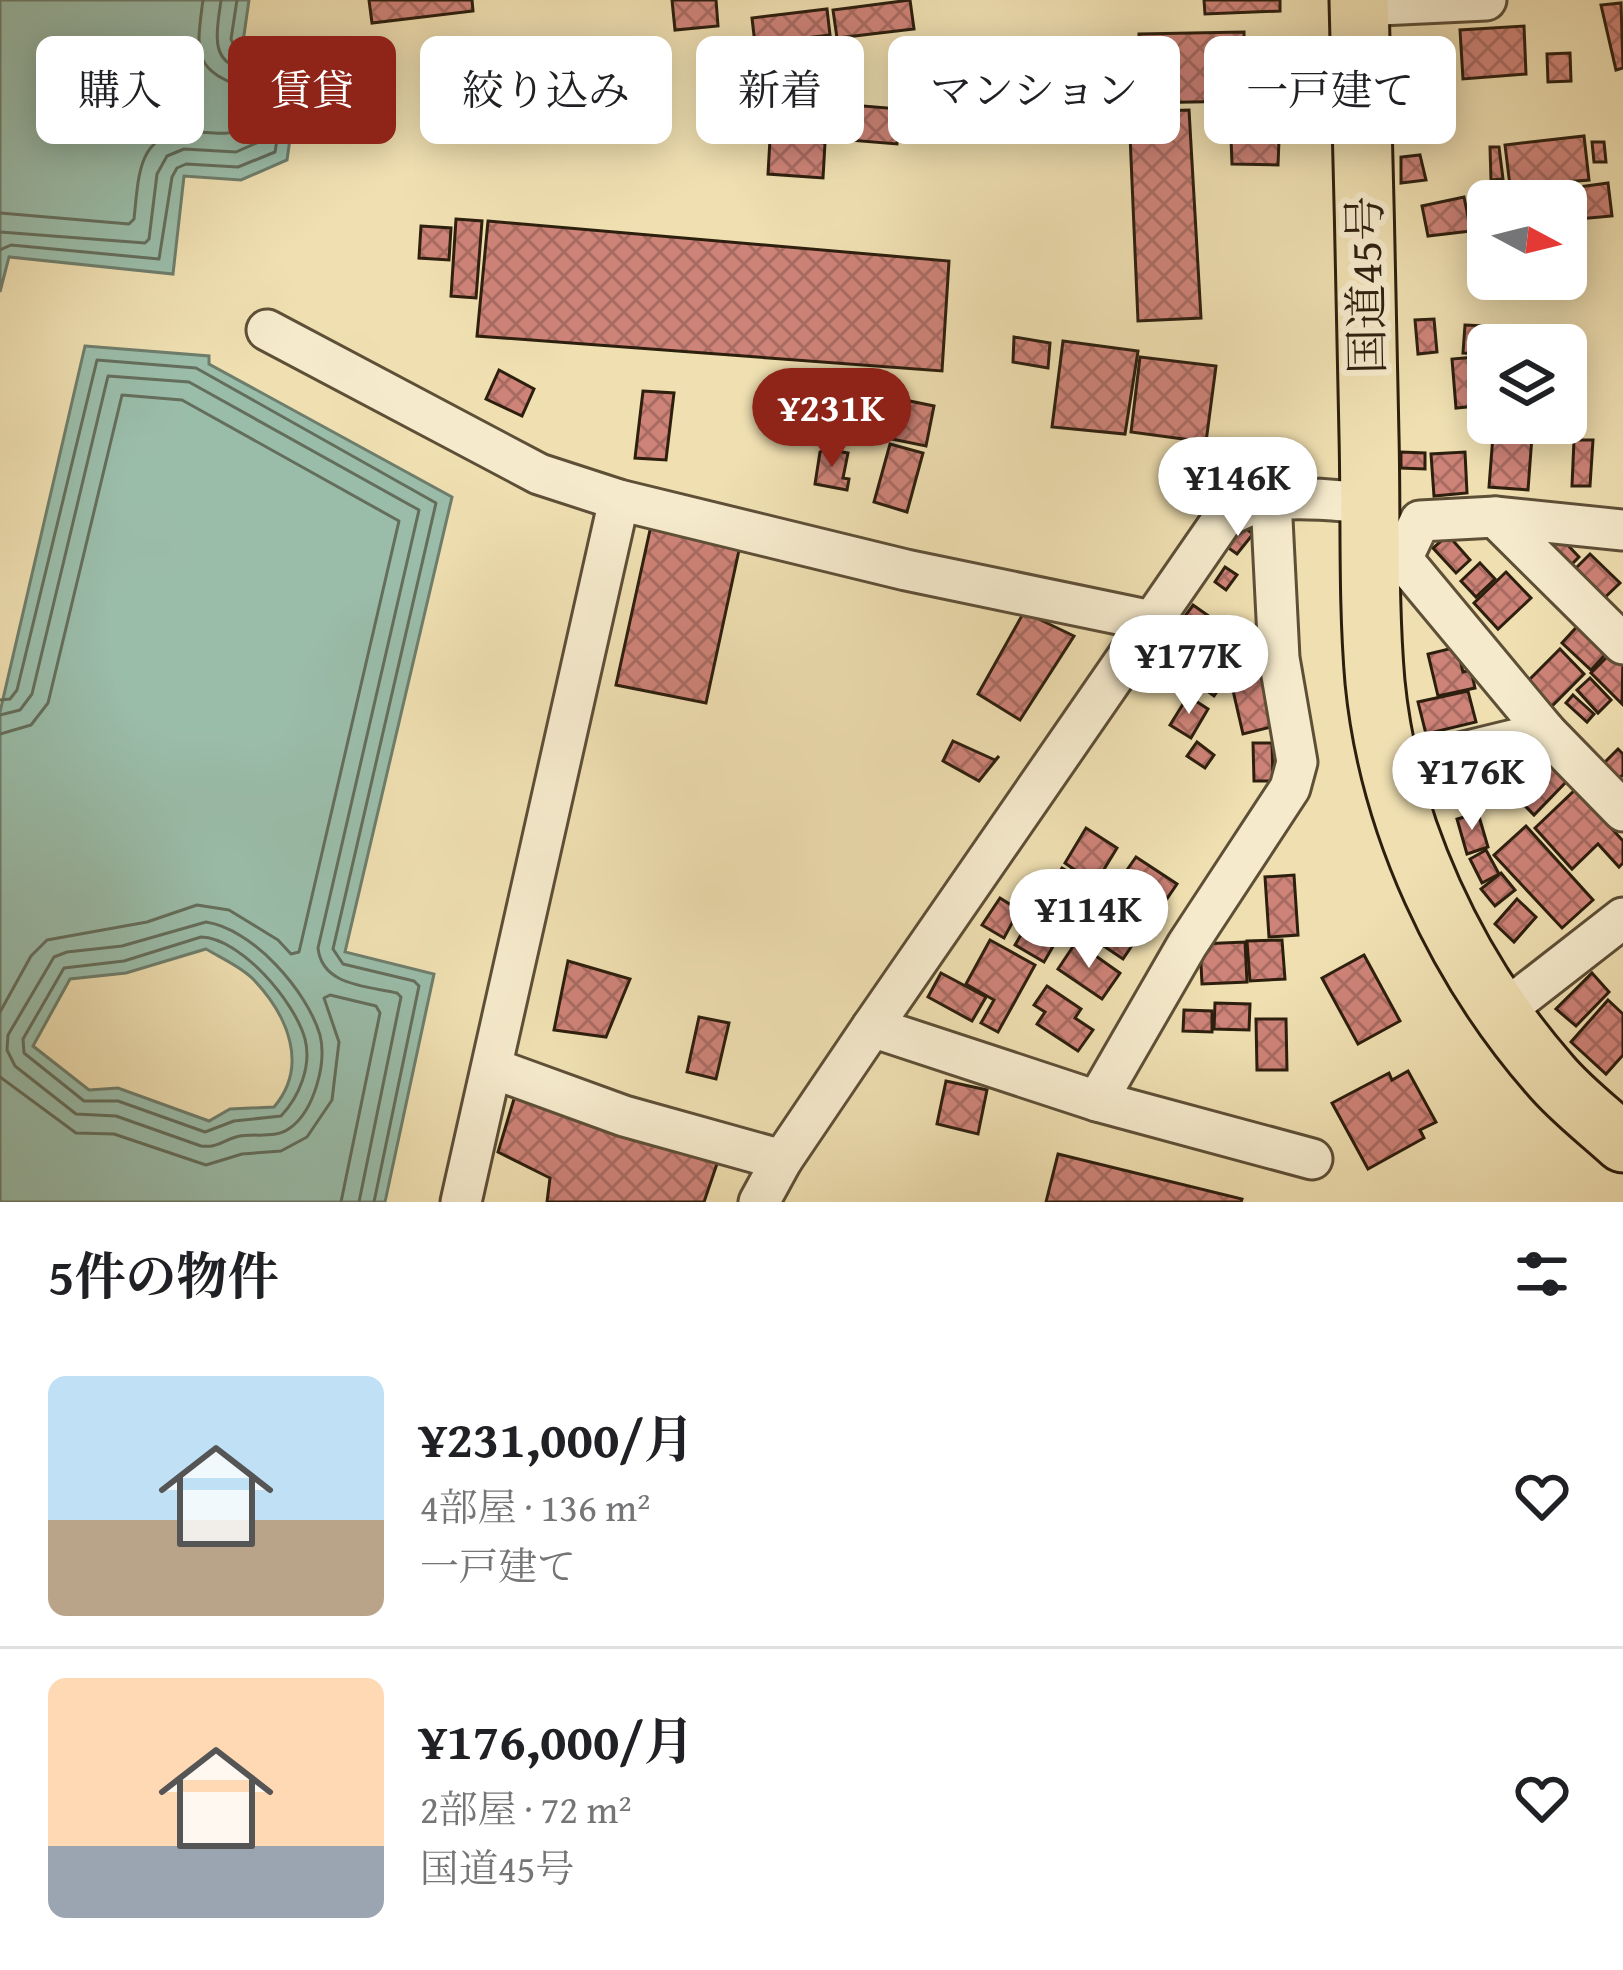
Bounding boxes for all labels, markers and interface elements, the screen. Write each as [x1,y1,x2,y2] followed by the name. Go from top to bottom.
[36,36,204,144] chip: 購入
[228,36,396,144] chip: 賃貸
[420,36,672,144] chip: 絞り込み
[696,36,864,144] chip: 新着
[888,36,1180,144] chip: マンション
[1204,36,1456,144] chip: 一戸建て
[1467,180,1587,300] north arrow
[1467,180,1587,444] map controls
[1331,195,1399,375] street label: 国道45号
[1467,324,1587,444] button: layers
[748,368,916,470] pin: ¥231K
[779,378,885,435] text: ¥231K
[1154,437,1322,539] pin: ¥146K
[1185,447,1291,504] text: ¥146K
[1105,615,1273,717] pin: ¥177K
[1136,625,1242,682] text: ¥177K
[1388,731,1556,833] pin: ¥176K
[1419,741,1525,798] text: ¥176K
[1005,869,1173,971] pin: ¥114K
[1036,879,1142,936] text: ¥114K
[48,1238,278,1313] text: 5件の物件
[1509,1241,1575,1307] icon: filters
[420,1401,695,1476] text: ¥231,000/月
[144,1424,288,1568] icon: home
[1509,1463,1575,1529] icon: heart
[420,1478,650,1535] text: 4部屋 · 136 m²
[420,1537,576,1594] text: 一戸建て
[420,1703,695,1778] text: ¥176,000/月
[144,1726,288,1870] icon: home
[1509,1765,1575,1831] icon: heart
[420,1780,632,1837] text: 2部屋 · 72 m²
[420,1839,575,1896] text: 国道45号

